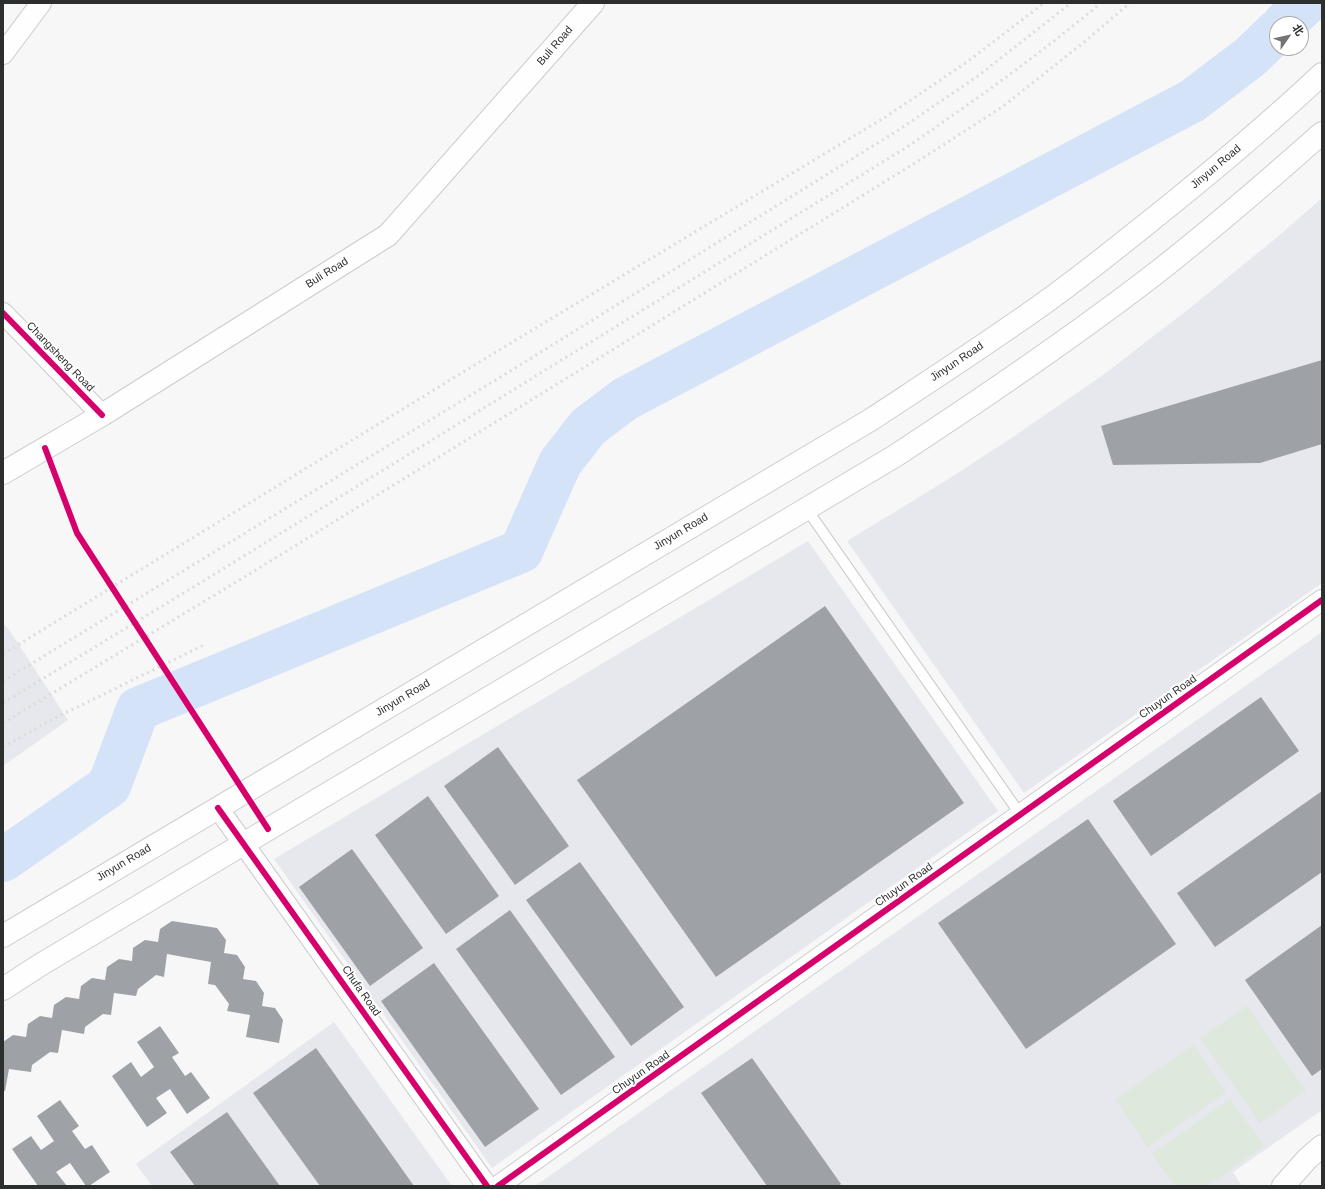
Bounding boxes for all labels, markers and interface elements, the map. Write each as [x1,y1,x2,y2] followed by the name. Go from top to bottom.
[1269,16,1309,56] north arrow
[1290,22,1306,38] text: 北
[534,24,576,68] street label: Buli Road
[1188,142,1244,192] street label: Jinyun Road
[303,255,351,291] street label: Buli Road
[23,319,97,395] street label: Changsheng Road
[928,339,986,385] street label: Jinyun Road
[651,511,711,553] street label: Jinyun Road
[1137,672,1199,722] street label: Chuyun Road
[373,677,433,719] street label: Jinyun Road
[94,842,154,884] street label: Jinyun Road
[873,860,935,910] street label: Chuyun Road
[339,963,383,1019] street label: Chufa Road
[610,1048,672,1098] street label: Chuyun Road

